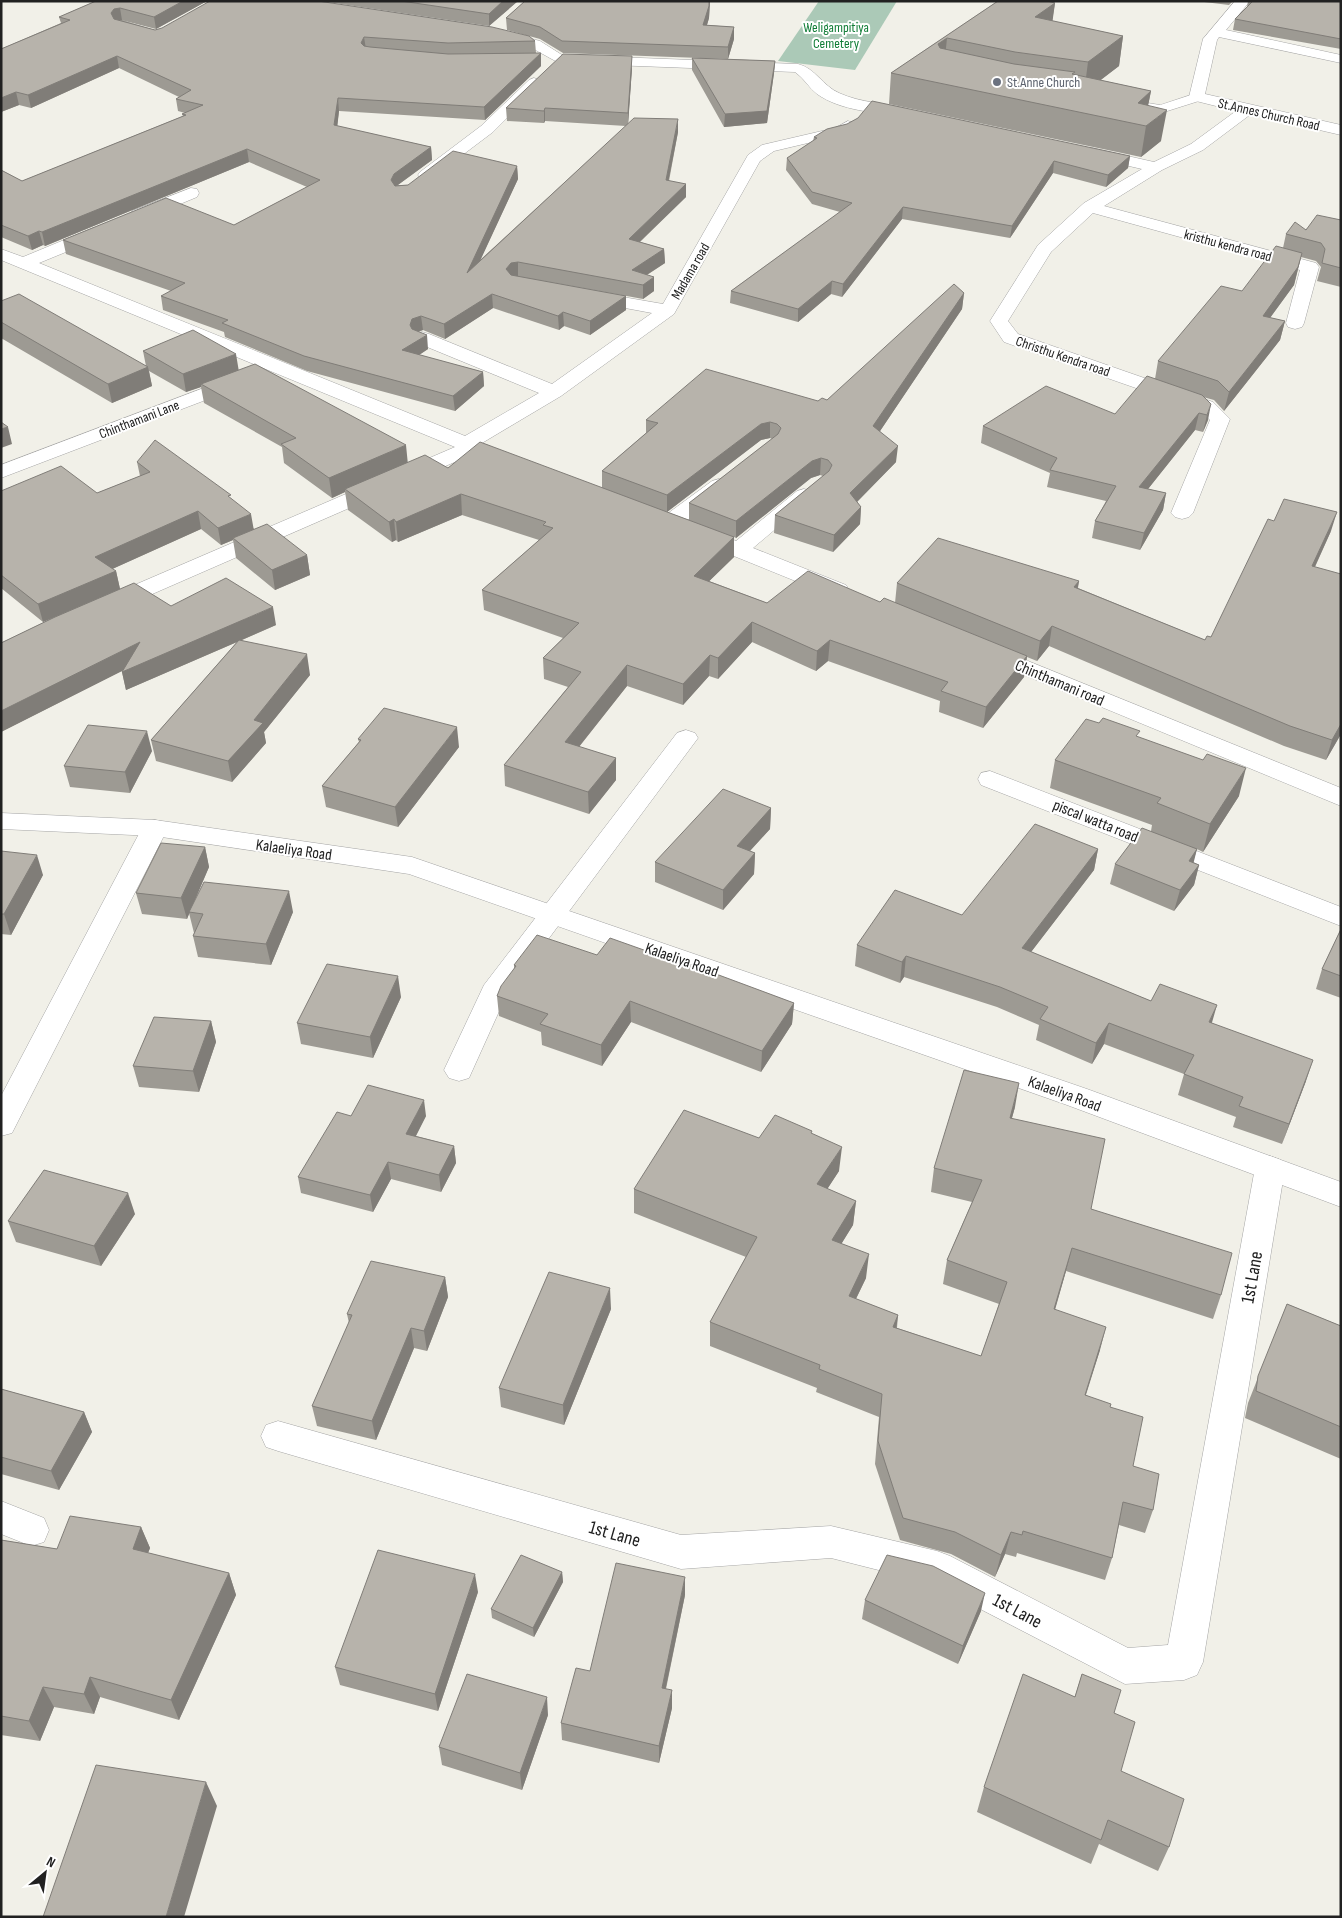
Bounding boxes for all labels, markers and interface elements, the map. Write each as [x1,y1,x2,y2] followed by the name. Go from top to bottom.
[803,19,869,52] park label: Weligampitiya Cemetery
[1007,74,1080,91] place label: St.Anne Church
[991,76,1003,88] marker: St.Anne Church
[1216,95,1322,134] street label: St.Annes Church Road
[1182,226,1274,265] street label: kristhu kendra road
[667,240,713,303] street label: Madama road
[1013,332,1112,381] street label: Christhu Kendra road
[97,396,182,443] street label: Chinthamani Lane
[1012,656,1107,711] street label: Chinthamani road
[1050,796,1141,847] street label: piscal watta road
[255,836,333,865] street label: Kalaeliya Road
[642,939,721,982] street label: Kalaeliya Road
[1025,1072,1104,1116] street label: Kalaeliya Road
[1237,1249,1268,1305] street label: 1st Lane
[586,1516,643,1553] street label: 1st Lane
[989,1589,1046,1634] street label: 1st Lane
[20,1848,70,1898] north arrow
[44,1853,58,1871] text: N

